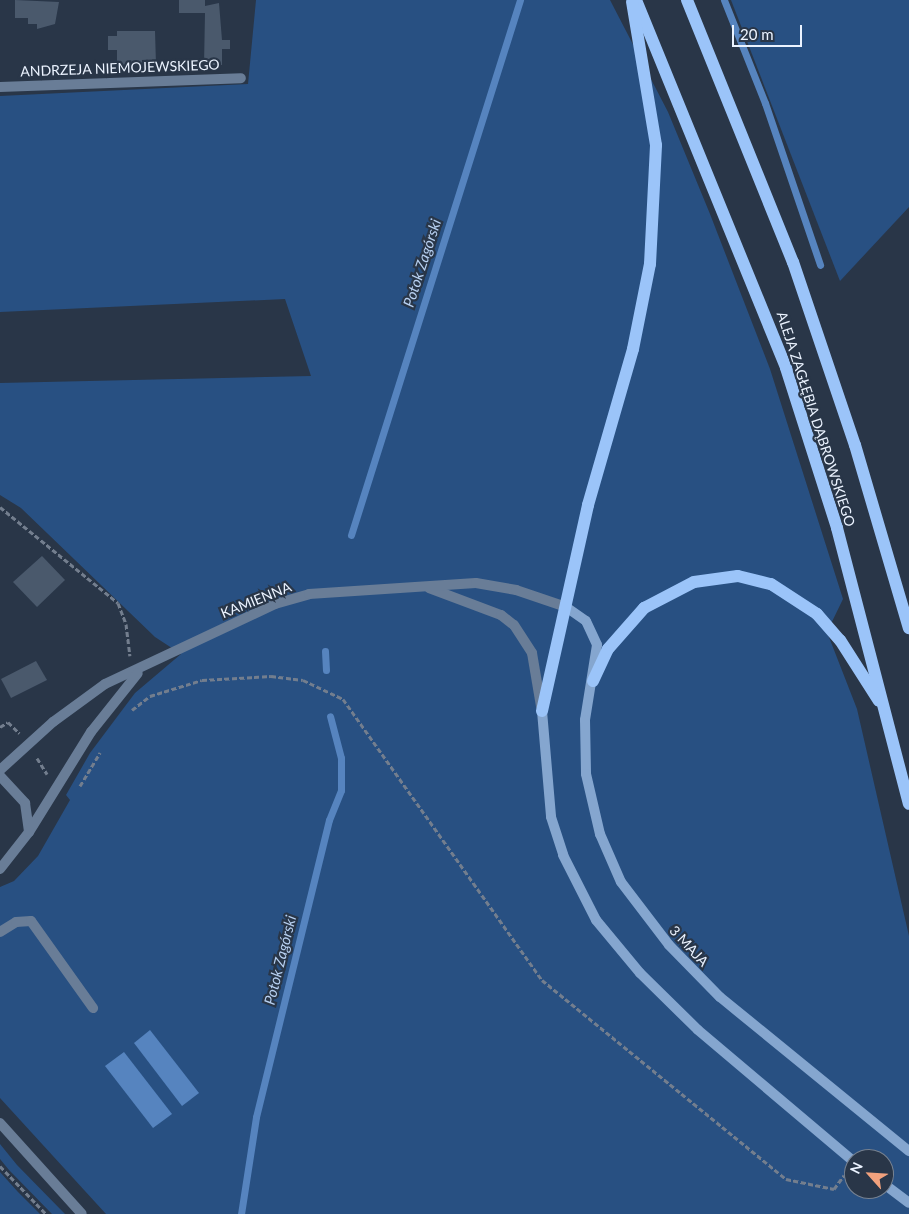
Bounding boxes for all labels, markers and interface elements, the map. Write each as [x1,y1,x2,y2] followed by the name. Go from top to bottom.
[734,15,804,47] scale bar
[740,25,774,43] text: 20 m
[20,56,220,80] street label: ANDRZEJA NIEMOJEWSKIEGO
[399,217,445,309] water label: Potok Zagórski
[773,309,859,529] street label: ALEJA ZAGŁĘBIA DĄBROWSKIEGO
[218,578,294,622] street label: KAMIENNA
[260,913,300,1007] water label: Potok Zagórski
[666,922,712,970] street label: 3 MAJA
[844,1149,894,1199] north arrow
[846,1159,866,1176] text: N

